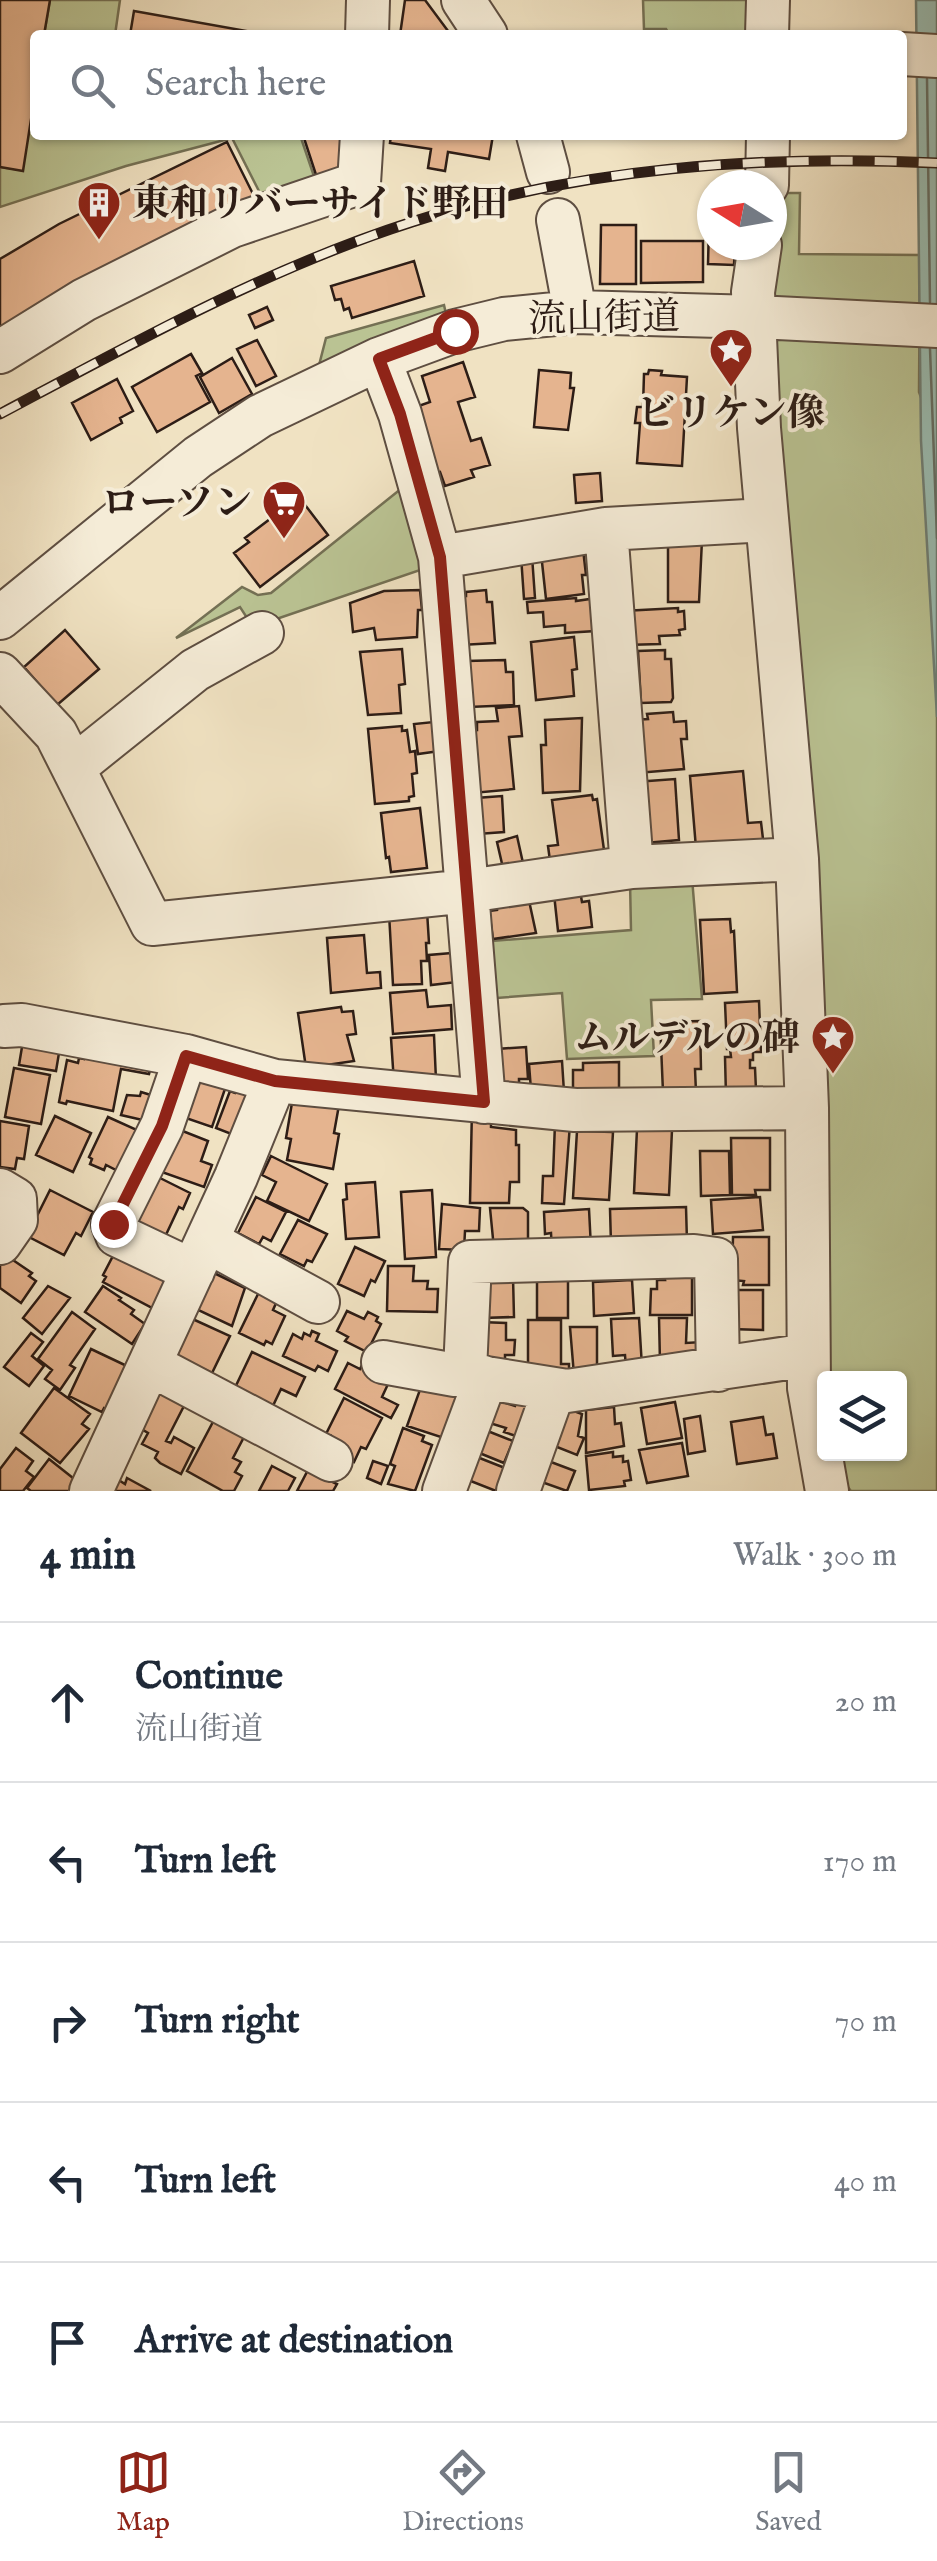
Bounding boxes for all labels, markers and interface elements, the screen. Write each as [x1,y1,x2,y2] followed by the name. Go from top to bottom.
[30,30,907,140] search box
[65,58,120,113] icon: search
[145,61,326,109] text: Search here
[697,170,787,260] north arrow
[76,180,122,241] building icon: 東和リバーサイド野田
[132,182,508,230] place label: 東和リバーサイド野田
[528,295,680,345] street label: 流山街道
[433,309,479,355] route start
[708,327,754,388] place icon: ビリケン像
[637,391,825,439] place label: ビリケン像
[261,479,307,540] supermarket icon: ローソン
[102,481,252,529] place label: ローソン
[810,1014,856,1075] place icon: ムルデルの碑
[574,1016,800,1064] place label: ムルデルの碑
[91,1202,137,1248] route end
[817,1371,907,1461] map controls
[817,1371,907,1461] button: layers
[40,1530,136,1583] text: 4 min
[733,1536,897,1577] text: Walk · 300 m
[135,1654,283,1702] text: Continue
[40,1675,95,1730] icon: ahead
[835,1682,897,1723] text: 20 m
[135,1710,263,1751] text: 流山街道
[40,1835,95,1890] icon: left
[135,1838,276,1886] text: Turn left
[823,1842,897,1883] text: 170 m
[40,1995,95,2050] icon: right
[135,1998,299,2046] text: Turn right
[835,2002,897,2043] text: 70 m
[40,2155,95,2210] icon: left
[135,2158,276,2206] text: Turn left
[834,2162,897,2203] text: 40 m
[40,2315,95,2370] icon: arrive
[135,2318,453,2366] text: Arrive at destination
[116,2445,171,2540] tab: Map
[402,2445,524,2540] tab: Directions
[755,2445,821,2540] tab: Saved

